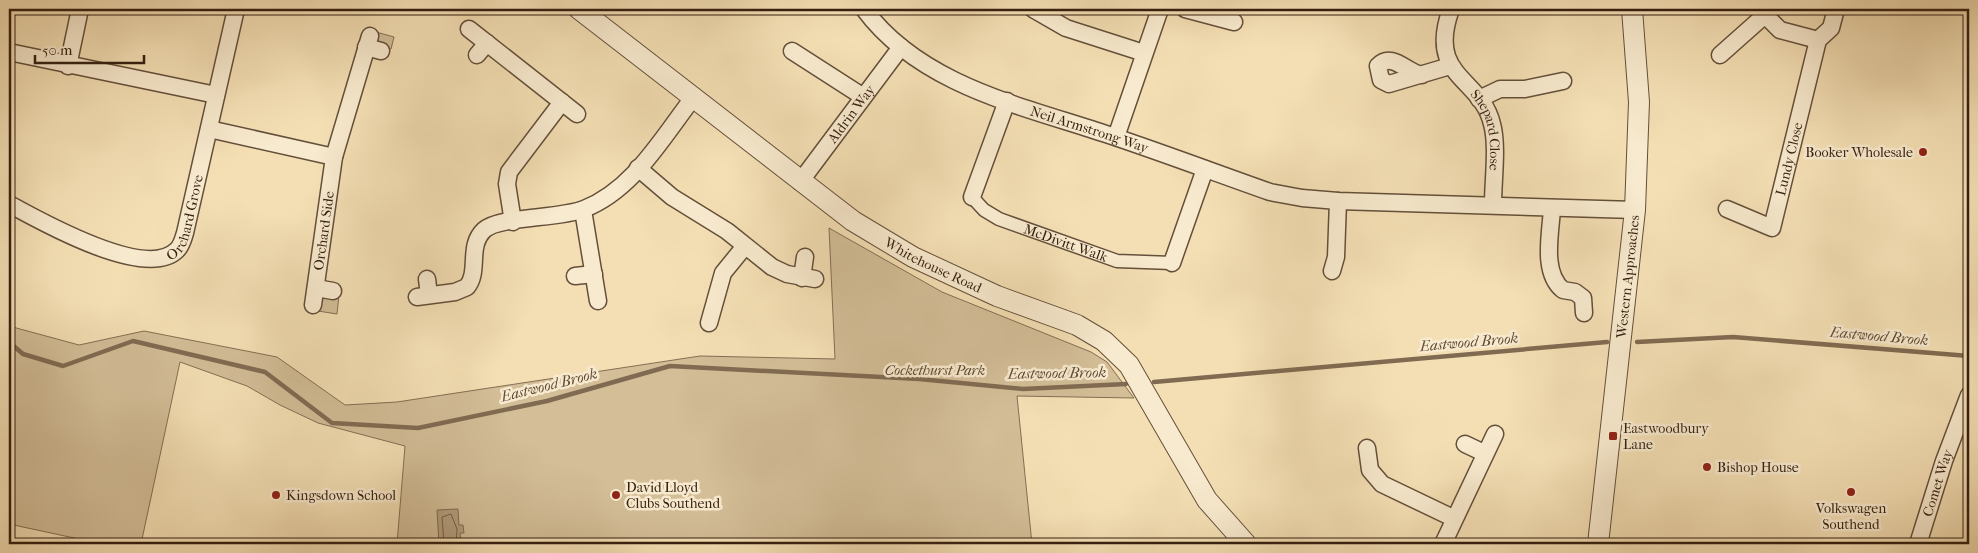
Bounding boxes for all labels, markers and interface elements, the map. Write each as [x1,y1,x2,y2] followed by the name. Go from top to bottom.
[35,32,144,64] scale bar
[42,41,73,59] text: 50 m
[823,81,879,147] street label: Aldrin Way
[1467,86,1503,171] street label: Shepard Close
[1028,103,1151,157] street label: Neil Armstrong Way
[1772,121,1807,197] street label: Lundy Close
[1805,144,1913,161] place label: Booker Wholesale
[1917,146,1929,158] marker: Booker Wholesale
[163,173,207,264] street label: Orchard Grove
[310,190,338,271] street label: Orchard Side
[1613,214,1643,340] street label: Western Approaches
[1021,220,1111,266] street label: McDivitt Walk
[880,233,985,297] street label: Whitehouse Road
[1828,323,1929,349] water label: Eastwood Brook
[1418,329,1519,355] water label: Eastwood Brook
[885,362,985,379] park label: Cockethurst Park
[1006,363,1107,383] water label: Eastwood Brook
[498,364,599,406] water label: Eastwood Brook
[1623,420,1709,453] place label: Eastwoodbury Lane
[1607,430,1619,442] marker: Eastwoodbury Lane
[1919,447,1957,519] street label: Comet Way
[1717,459,1799,476] place label: Bishop House
[1701,461,1713,473] marker: Bishop House
[626,479,720,512] place label: David Lloyd Clubs Southend
[1845,486,1857,498] marker: Volkswagen Southend
[286,487,396,504] place label: Kingsdown School
[270,489,282,501] marker: Kingsdown School
[610,489,622,501] marker: David Lloyd Clubs Southend
[1815,500,1886,533] place label: Volkswagen Southend

